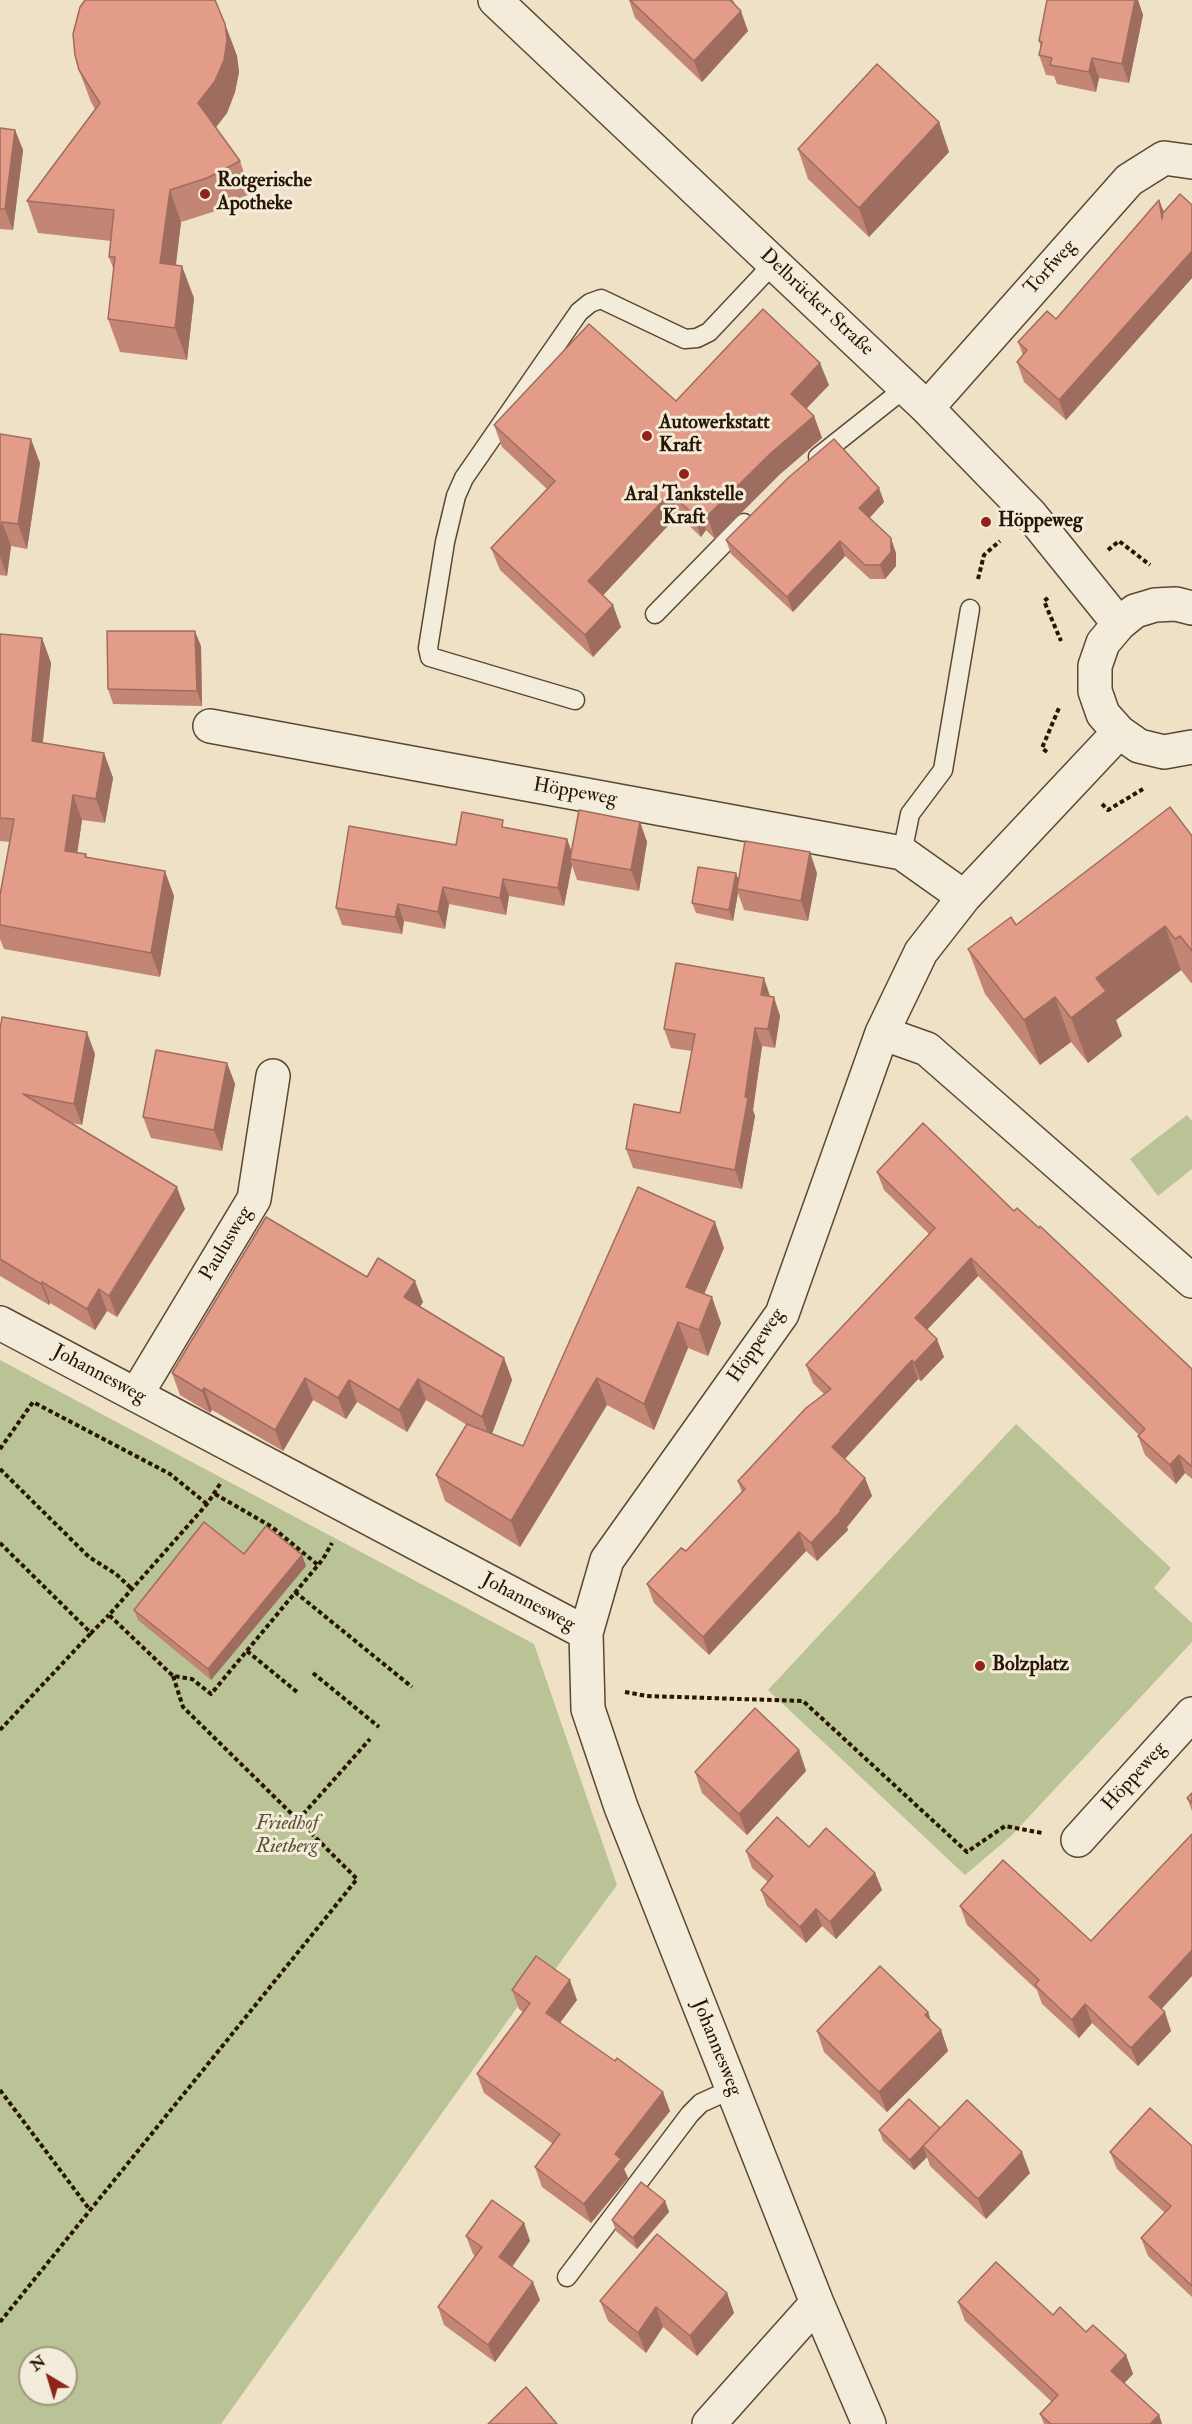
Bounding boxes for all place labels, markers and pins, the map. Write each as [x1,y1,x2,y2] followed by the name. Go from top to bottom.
[217,170,312,217] place label: Rotgerische Apotheke
[198,187,212,201] marker: Rotgerische Apotheke
[659,412,770,459] place label: Autowerkstatt Kraft
[640,429,654,443] marker: Autowerkstatt Kraft
[677,467,691,481] marker: Aral Tankstelle Kraft
[625,484,743,531] place label: Aral Tankstelle Kraft
[998,510,1083,534] place label: Höppeweg
[979,515,993,529] marker: Höppeweg
[992,1654,1069,1678] place label: Bolzplatz
[973,1659,987,1673] marker: Bolzplatz

